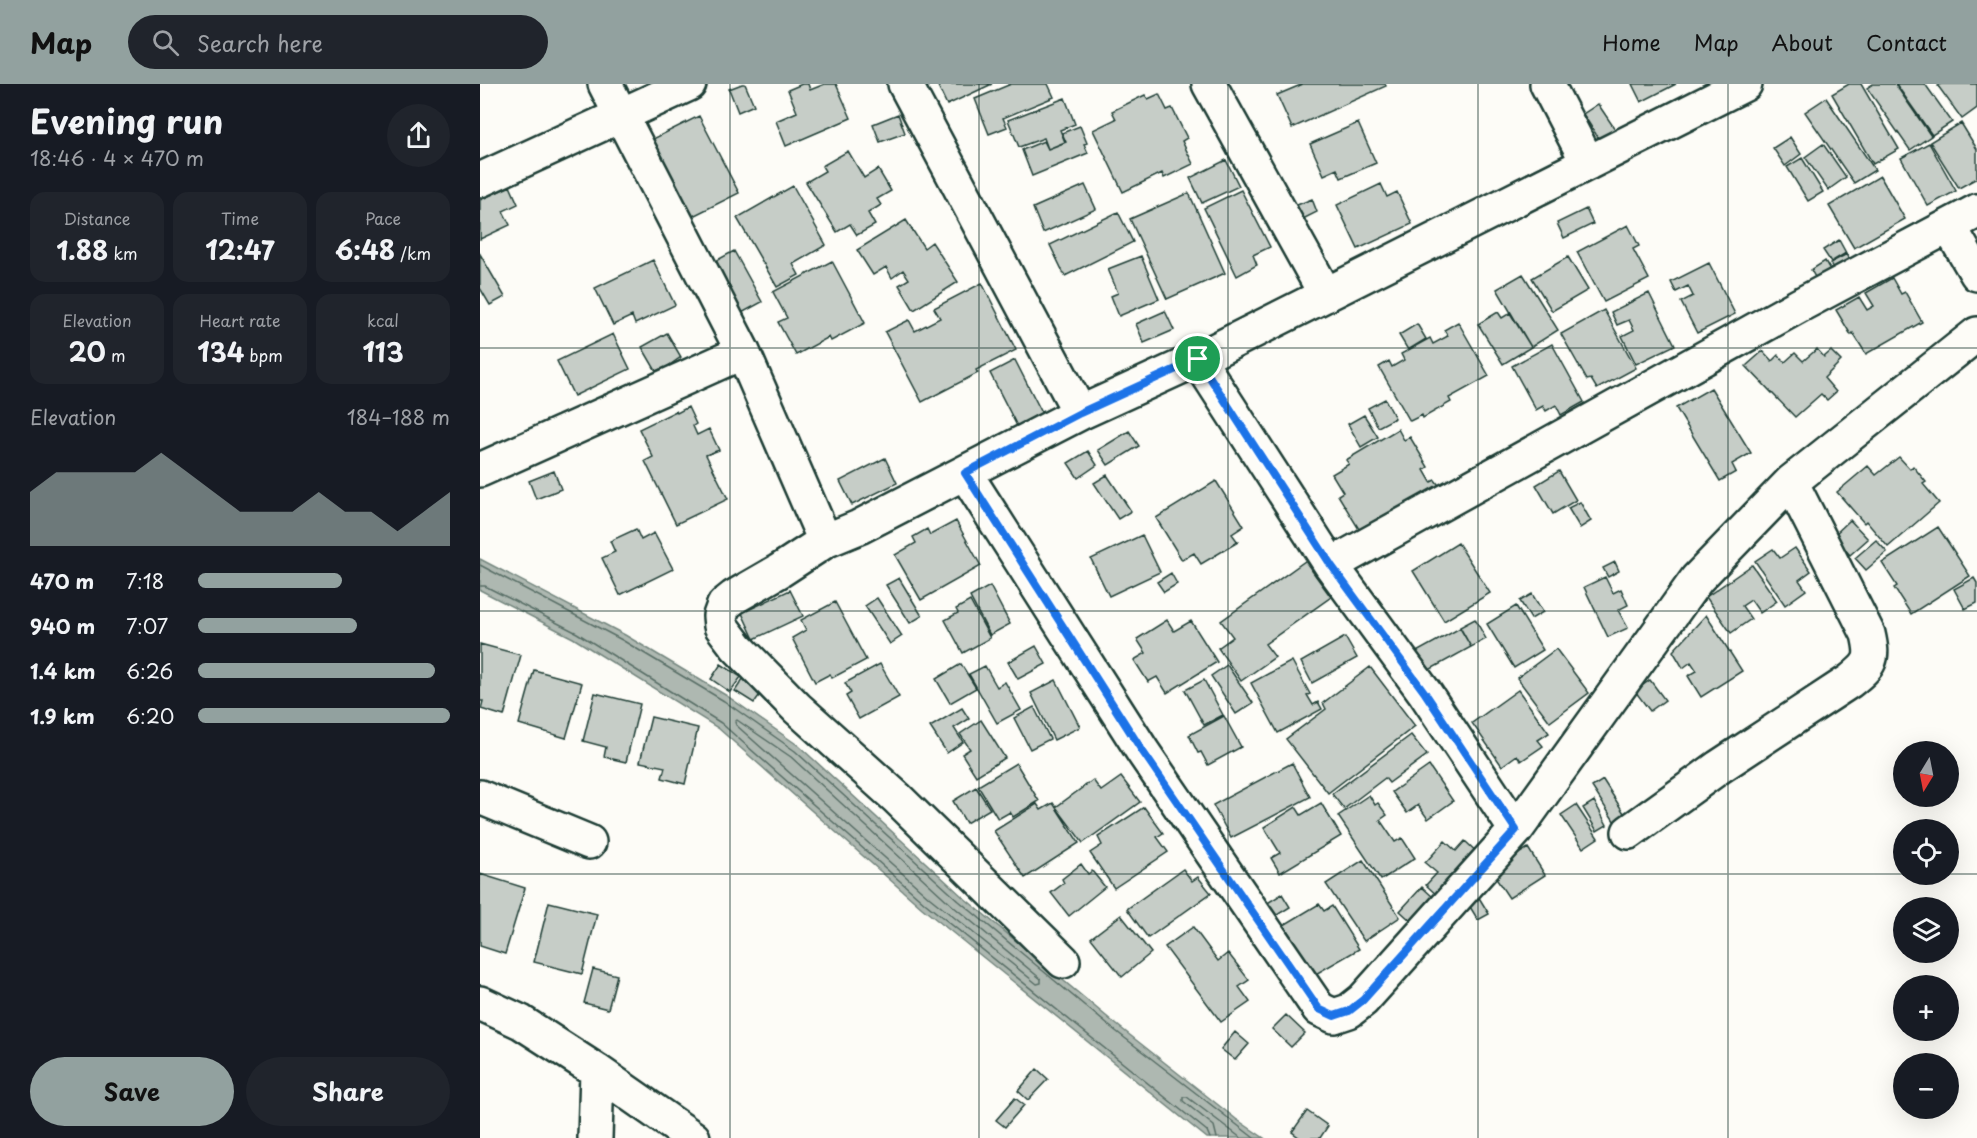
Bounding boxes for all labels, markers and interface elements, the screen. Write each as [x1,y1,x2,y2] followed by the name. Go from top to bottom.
[128,15,548,69] search box
[30,21,92,64] text: Map
[149,26,182,59] icon: search
[197,26,323,59] text: Search here
[1602,26,1661,58] text: Home
[1694,26,1739,58] text: Map
[1772,26,1833,58] text: About
[1866,26,1947,58] text: Contact
[30,95,223,145] text: Evening run
[387,104,450,167] button: share
[30,143,204,173] text: 18:46 · 4 × 470 m
[63,206,131,230] text: Distance
[221,206,259,230] text: Time
[365,206,401,230] text: Pace
[56,230,108,269] text: 1.88
[205,230,275,269] text: 12:47
[335,230,395,269] text: 6:48
[108,241,138,265] text: km
[395,241,431,265] text: /km
[62,308,132,332] text: Elevation
[200,308,280,332] text: Heart rate
[367,308,399,332] text: kcal
[69,332,106,371] text: 20
[197,332,244,371] text: 134
[362,332,404,371] text: 113
[1172,333,1223,384] pin
[1181,342,1214,375] icon: arrive
[106,343,126,367] text: m
[244,343,283,367] text: bpm
[30,402,116,432] text: Elevation
[347,402,450,432] text: 184–188 m
[30,566,94,596] text: 470 m
[126,566,164,596] text: 7:18
[30,611,95,641] text: 940 m
[126,611,168,641] text: 7:07
[30,656,96,686] text: 1.4 km
[126,656,173,686] text: 6:26
[30,701,95,731] text: 1.9 km
[126,701,174,731] text: 6:20
[1893,741,1959,807] north arrow
[1893,741,1959,1119] map controls
[1893,819,1959,885] button: locate
[1893,897,1959,963] button: layers
[1893,975,1959,1041] button: +
[1893,1053,1959,1119] button: −
[30,1057,234,1126] button: Save
[246,1057,450,1126] button: Share

